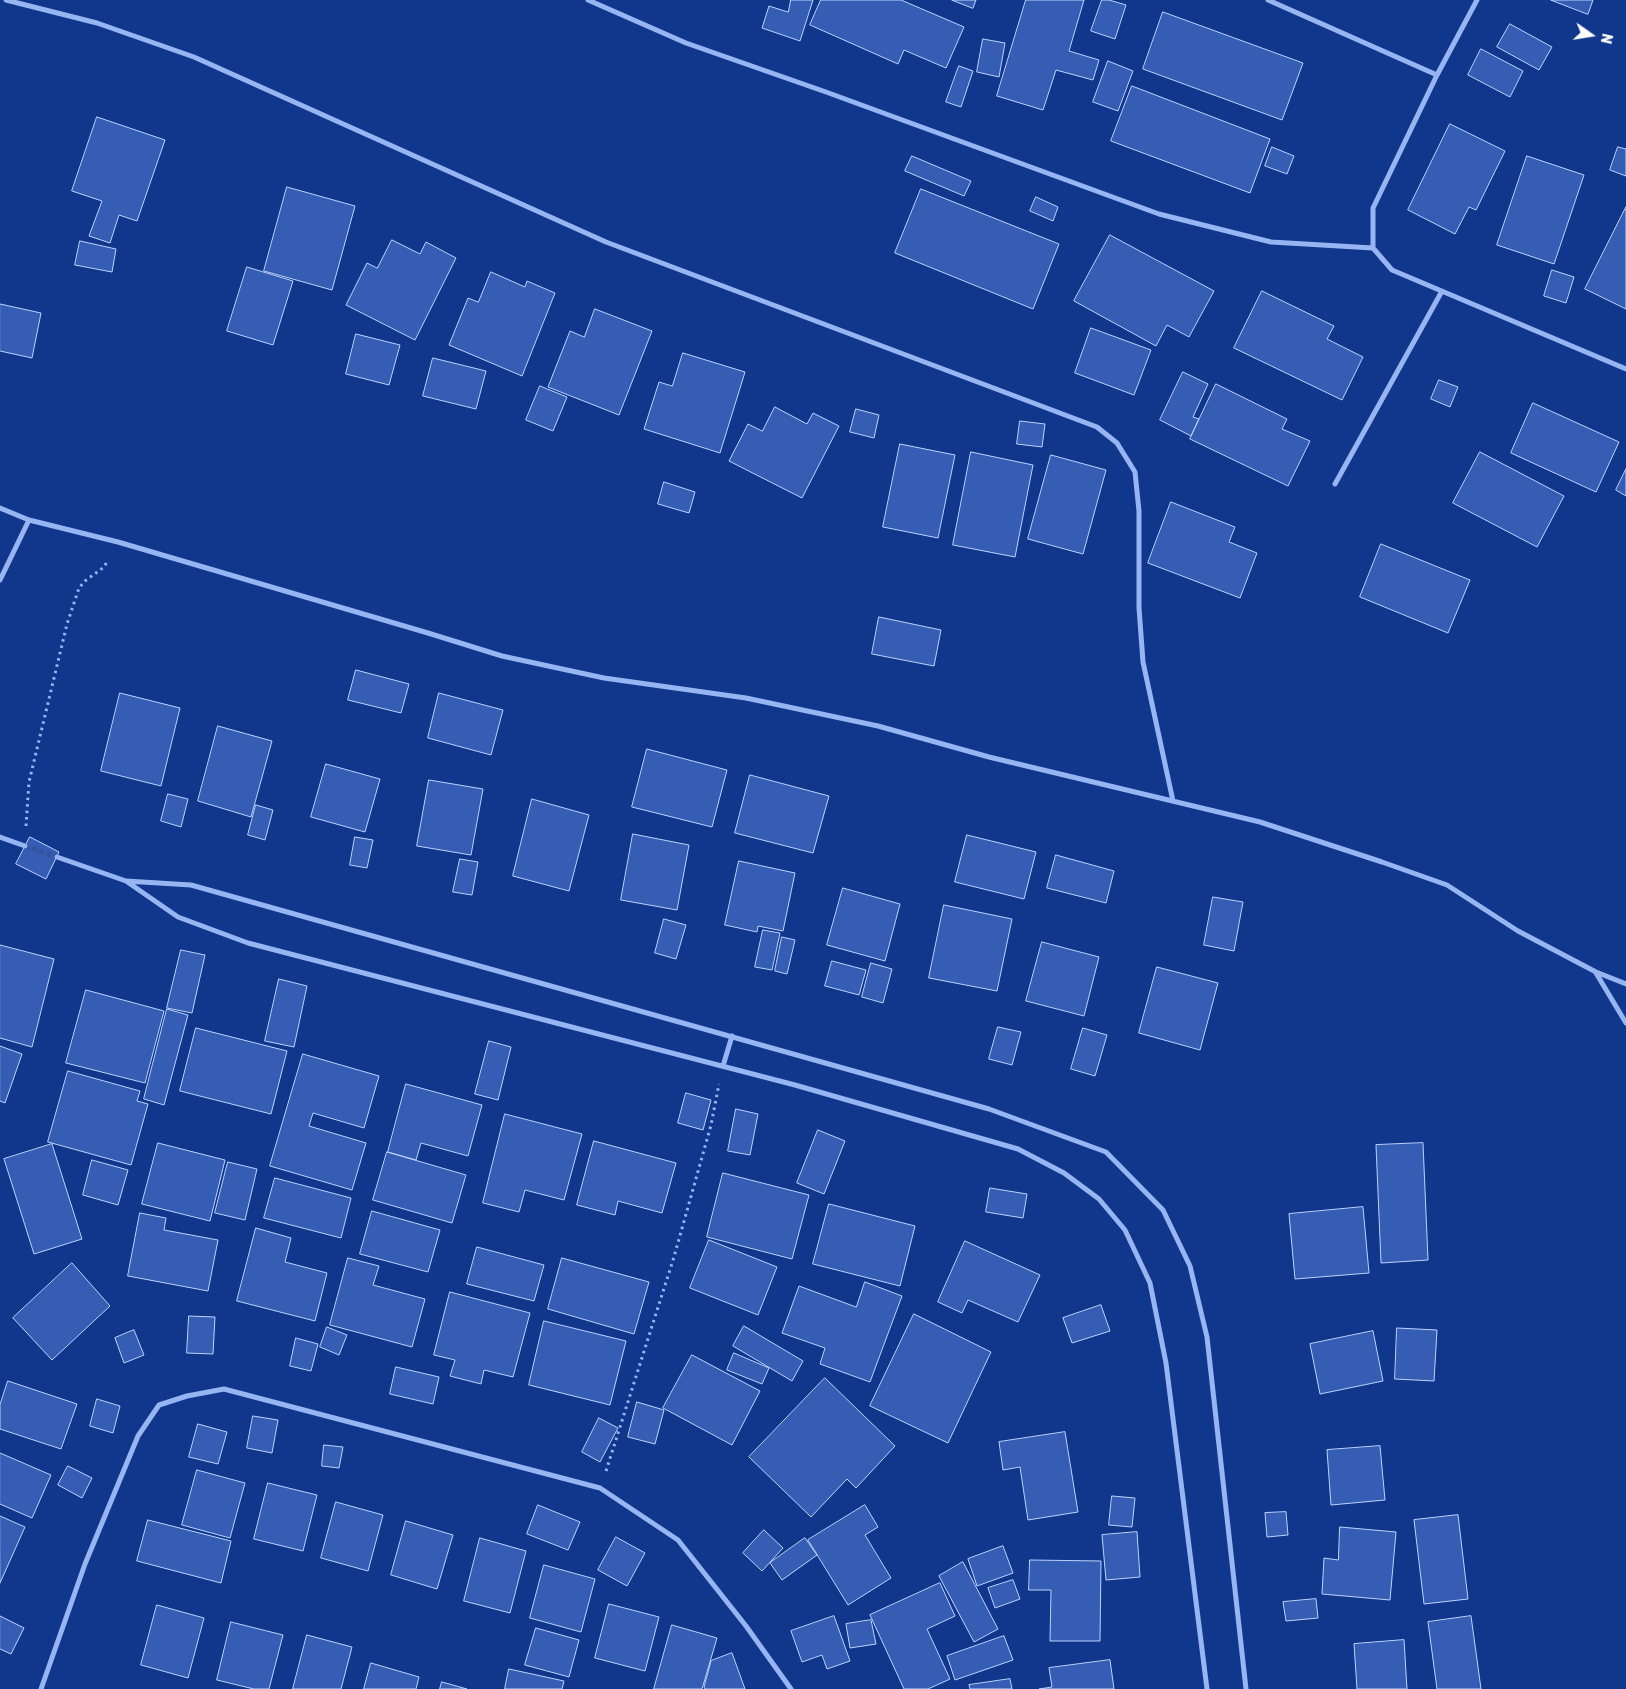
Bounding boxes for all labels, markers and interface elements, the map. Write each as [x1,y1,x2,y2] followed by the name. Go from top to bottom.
[1566,10,1616,60] north arrow
[1597,32,1616,45] text: N

